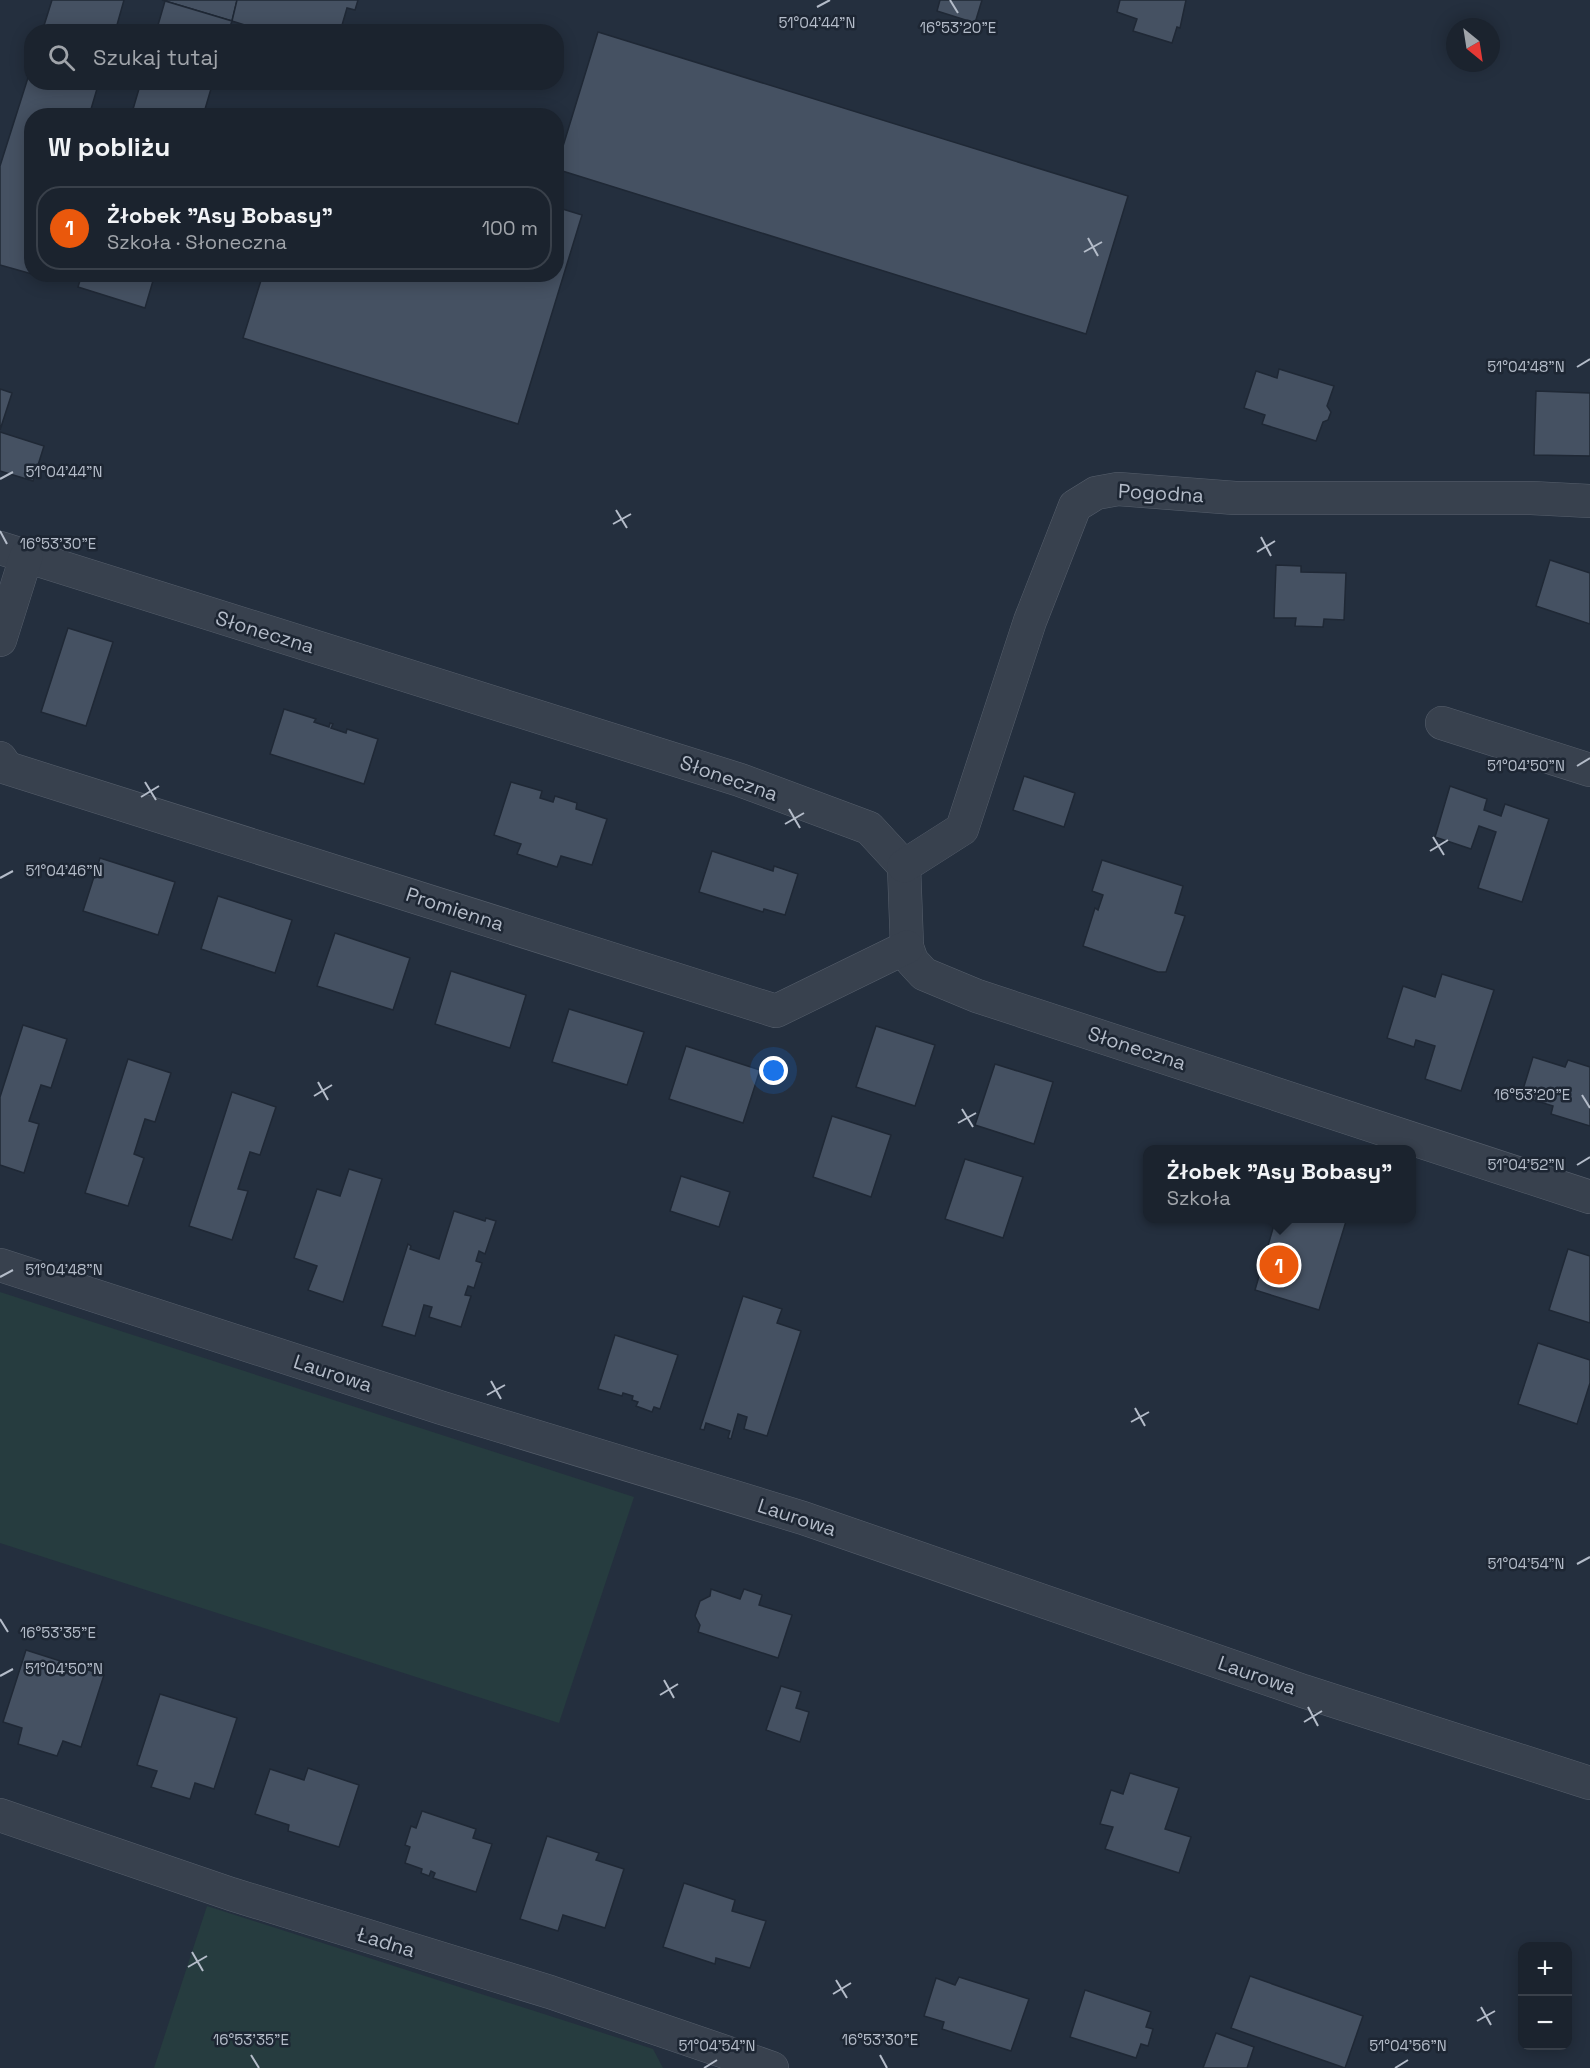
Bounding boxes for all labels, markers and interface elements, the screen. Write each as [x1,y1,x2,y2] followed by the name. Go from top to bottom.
[779,13,855,32] text: 51°04'44"N
[920,18,996,37] text: 16°53'20"E
[1446,18,1500,72] north arrow
[24,24,564,90] search box
[45,41,78,74] icon: search
[93,43,218,71] text: Szukaj tutaj
[48,130,170,164] text: W pobliżu
[107,201,333,229] text: Żłobek "Asy Bobasy"
[65,215,74,241] text: 1
[482,215,538,241] text: 100 m
[107,229,287,255] text: Szkoła · Słoneczna
[1487,357,1565,376] text: 51°04'48"N
[26,462,102,481] text: 51°04'44"N
[1117,478,1205,508] street label: Pogodna
[20,534,96,553] text: 16°53'30"E
[212,605,318,659] street label: Słoneczna
[677,749,781,807] street label: Słoneczna
[1487,756,1565,775] text: 51°04'50"N
[25,861,103,880] text: 51°04'46"N
[403,881,507,937] street label: Promienna
[1085,1020,1189,1076] street label: Słoneczna
[759,1056,788,1085] your location
[1494,1085,1570,1104] text: 16°53'20"E
[1143,1145,1416,1223] popup
[1487,1155,1565,1174] text: 51°04'52"N
[1167,1157,1392,1185] text: Żłobek "Asy Bobasy"
[1167,1185,1231,1211] text: Szkoła
[1260,1242,1298,1288] pin: 1
[25,1260,103,1279] text: 51°04'48"N
[290,1348,376,1398] street label: Laurowa
[754,1492,840,1542] street label: Laurowa
[1487,1554,1565,1573] text: 51°04'54"N
[20,1623,96,1642] text: 16°53'35"E
[1214,1650,1300,1700] street label: Laurowa
[25,1659,103,1678] text: 51°04'50"N
[354,1921,418,1963] street label: Ładna
[1518,1942,1572,2050] map controls
[1518,1942,1572,1996] button: +
[1518,1996,1572,2050] button: −
[213,2030,289,2049] text: 16°53'35"E
[842,2030,918,2049] text: 16°53'30"E
[678,2036,756,2055] text: 51°04'54"N
[1369,2036,1447,2055] text: 51°04'56"N

